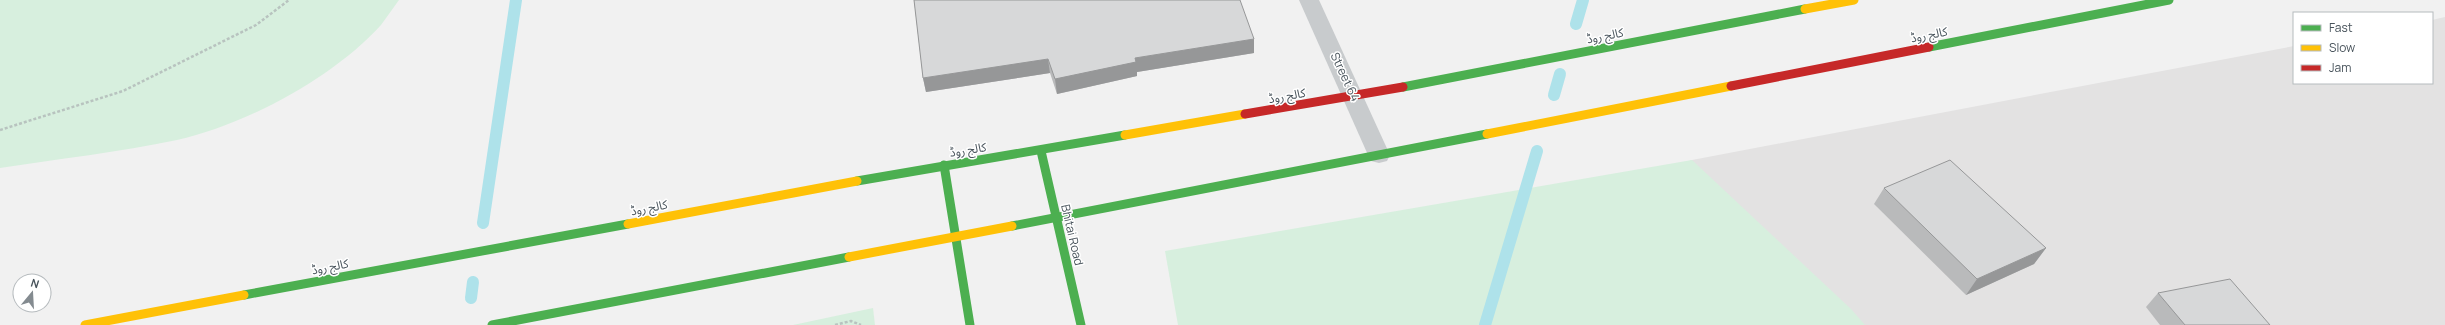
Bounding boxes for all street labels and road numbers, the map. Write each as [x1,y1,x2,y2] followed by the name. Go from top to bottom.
[1909,22,1950,47] street label: کالج روڈ
[1585,23,1626,48] street label: کالج روڈ
[1327,50,1364,104] street label: Street 64
[1267,84,1308,108] street label: کالج روڈ
[948,138,989,162] street label: کالج روڈ
[629,195,670,220] street label: کالج روڈ
[1057,203,1088,267] street label: Bhitai Road
[310,254,351,279] street label: کالج روڈ

